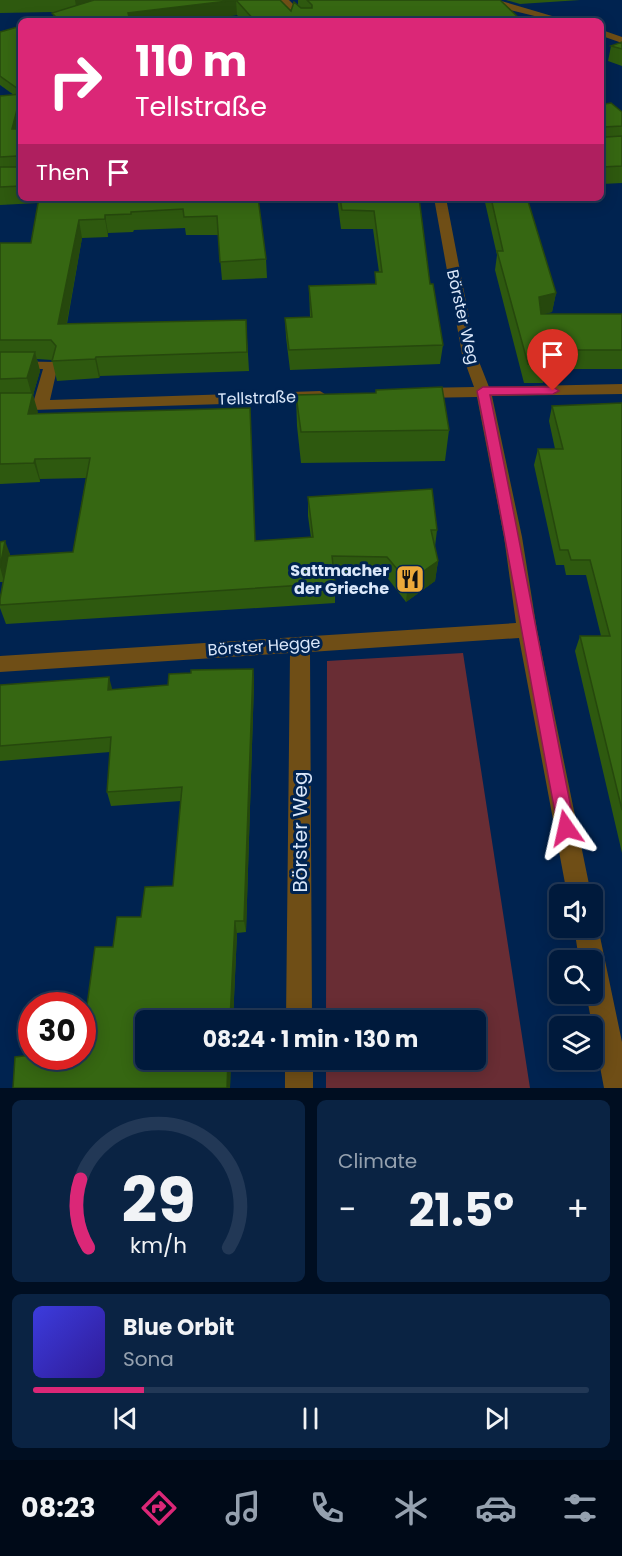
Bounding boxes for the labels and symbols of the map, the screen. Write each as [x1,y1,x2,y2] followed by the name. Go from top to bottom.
[441,267,485,367] street label: Börster Weg
[527,329,578,391] pin
[218,385,297,411] street label: Tellstraße
[290,559,389,600] place label: Sattmacher der Grieche
[394,563,426,595] restaurant icon: Sattmacher der Grieche
[207,631,321,661] street label: Börster Hegge
[286,772,314,892] street label: Börster Weg
[534,796,598,860] position arrow
[18,992,96,1070] speed limit sign: 30

